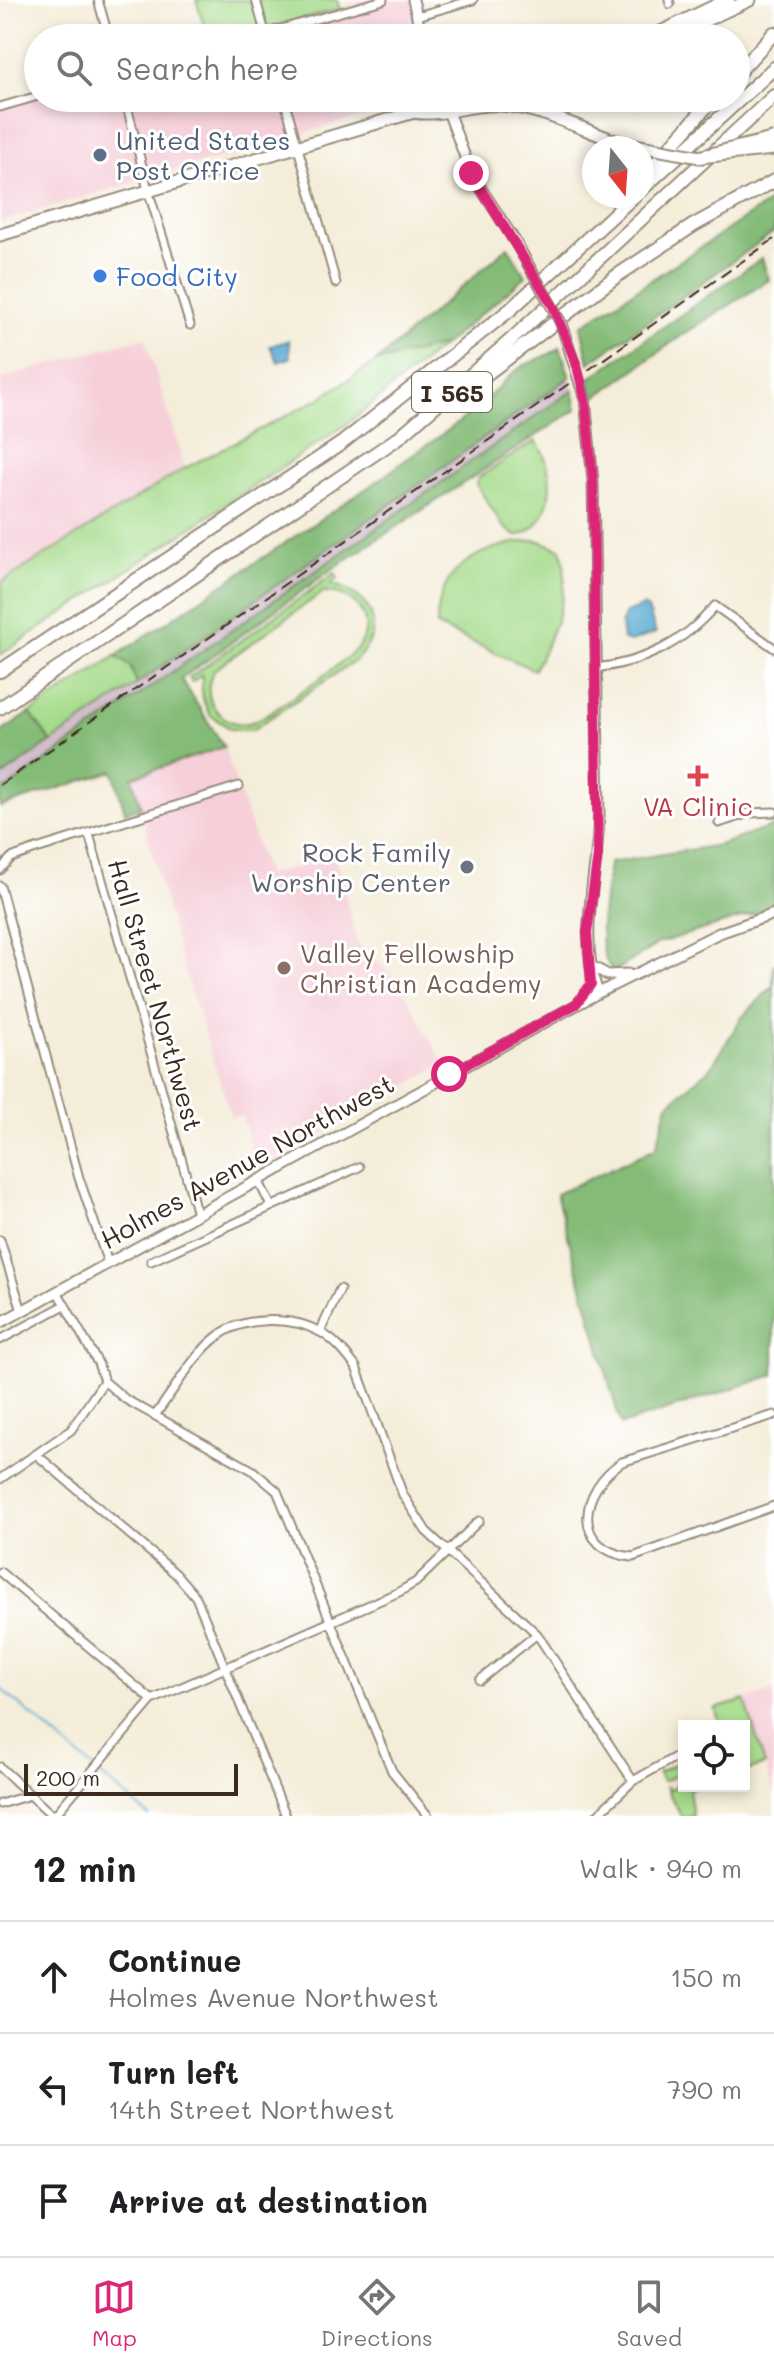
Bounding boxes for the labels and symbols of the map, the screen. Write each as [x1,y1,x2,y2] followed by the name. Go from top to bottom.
[116,123,291,187] place label: United States Post Office
[582,136,654,208] north arrow
[91,146,109,164] marker: United States Post Office
[453,155,489,191] route end
[116,259,238,293] place label: Food City
[91,267,109,285] marker: Food City
[412,372,492,412] road number: I 565
[687,765,709,787] marker: VA Clinic
[643,789,753,823] place label: VA Clinic
[250,835,451,899] place label: Rock Family Worship Center
[101,855,211,1135] street label: Hall Street Northwest
[458,858,476,876] marker: Rock Family Worship Center
[300,936,542,1000] place label: Valley Fellowship Christian Academy
[275,959,293,977] marker: Valley Fellowship Christian Academy
[431,1056,467,1092] route start
[94,1066,400,1256] street label: Holmes Avenue Northwest
[24,1760,238,1796] scale bar

